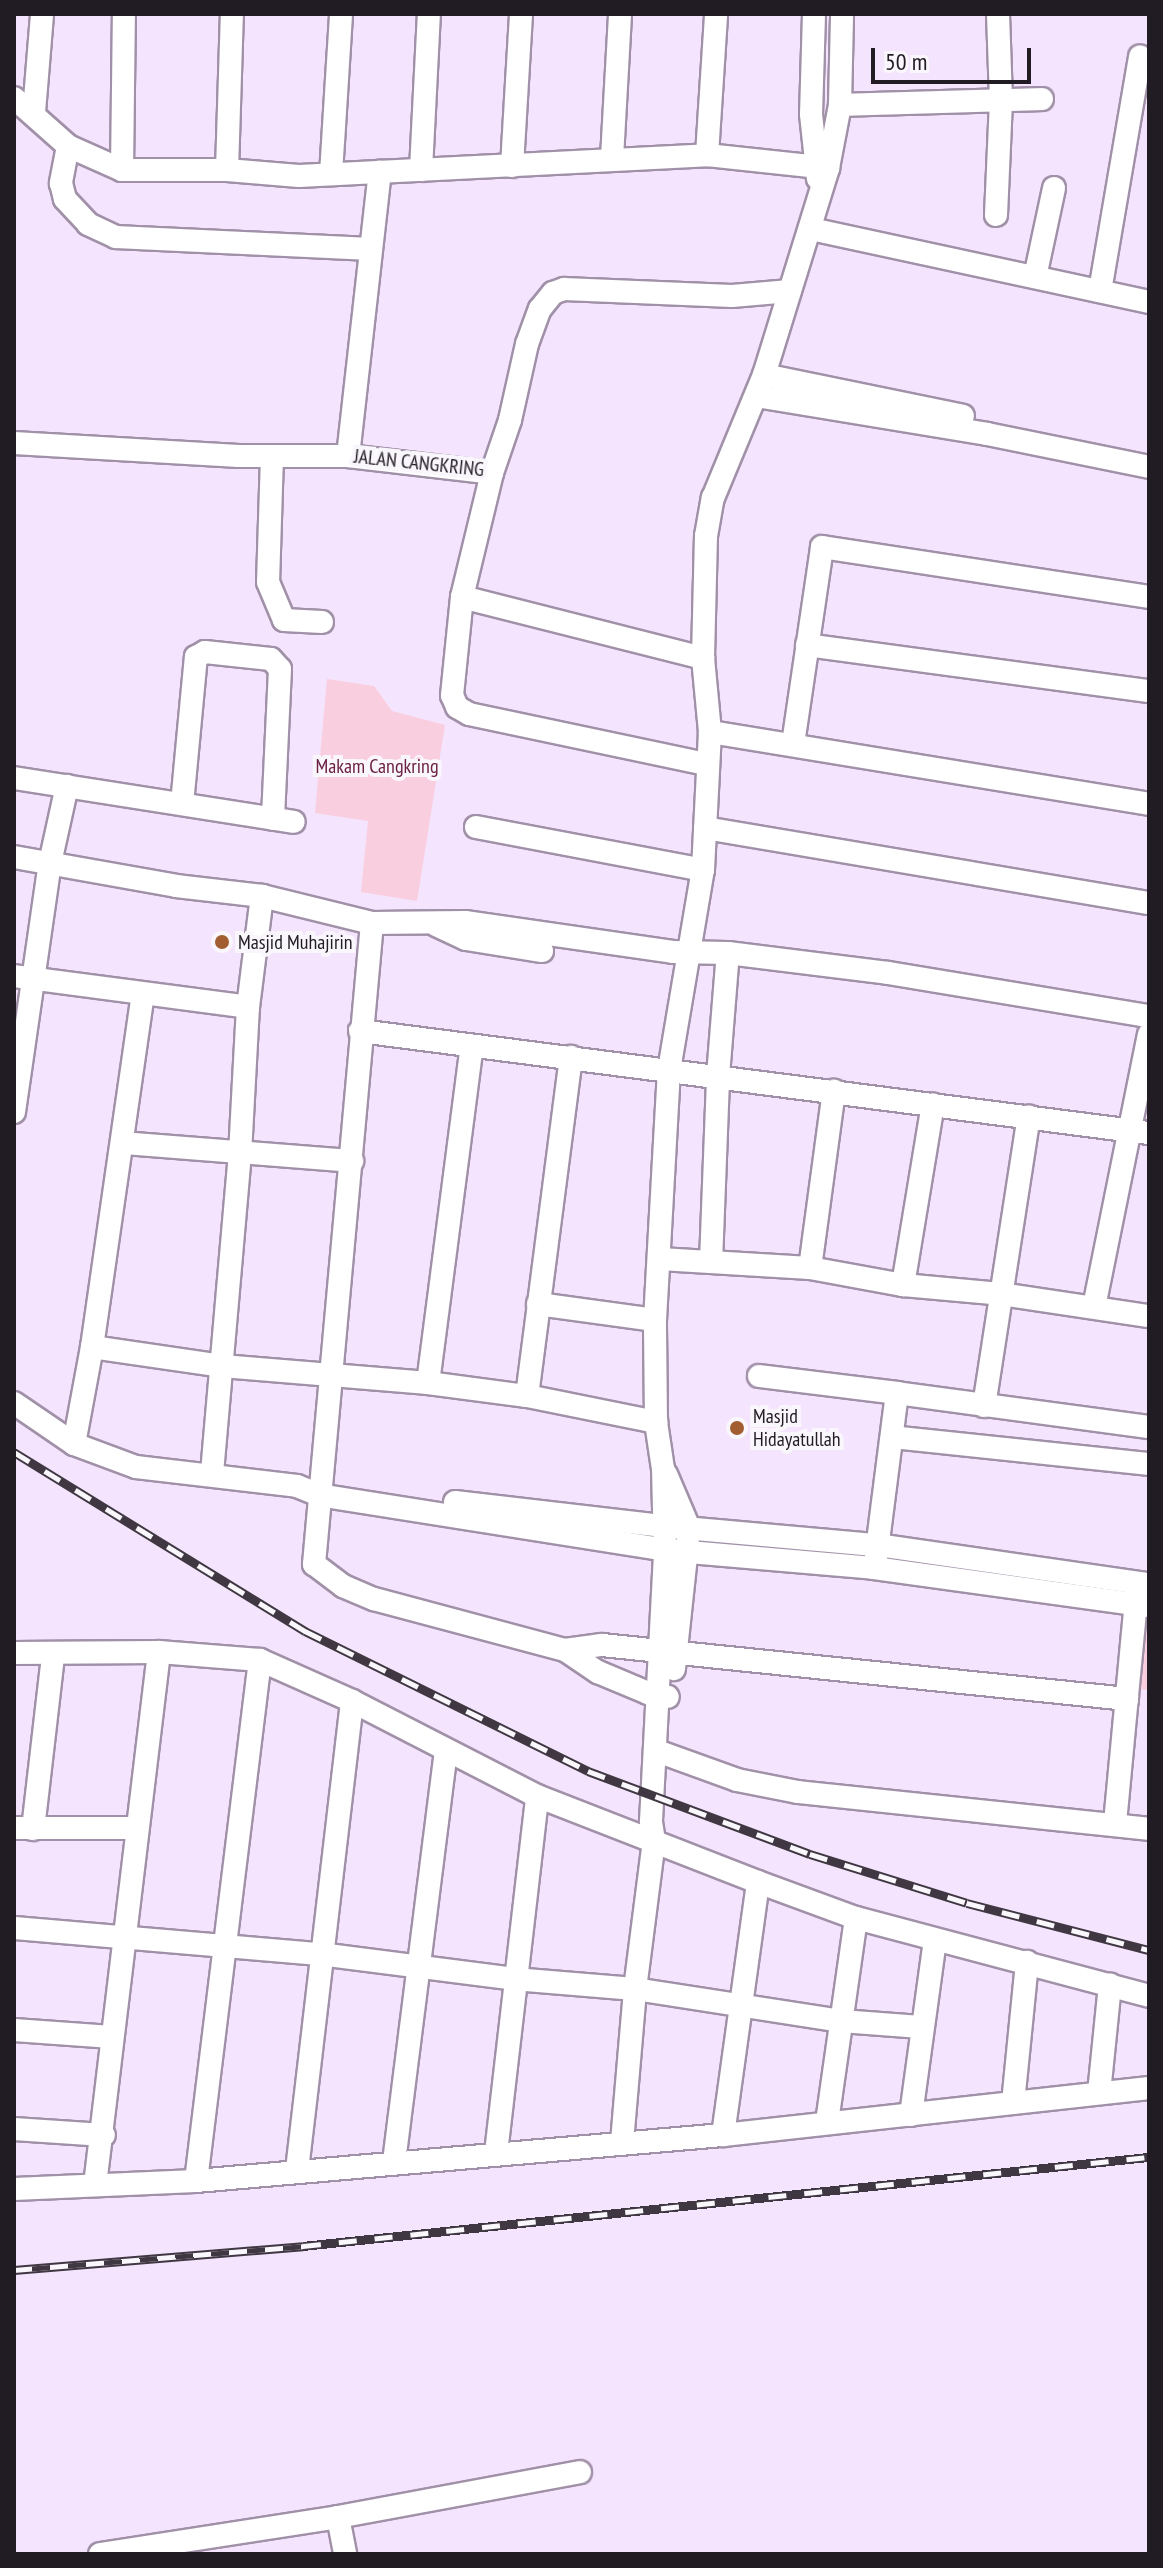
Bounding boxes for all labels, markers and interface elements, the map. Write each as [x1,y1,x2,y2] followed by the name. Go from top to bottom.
[875,32,1035,82] scale bar
[885,46,927,77] text: 50 m
[353,444,485,482] street label: JALAN CANGKRING
[315,754,439,778] park label: Makam Cangkring
[238,930,352,954] place label: Masjid Muhajirin
[213,933,231,951] marker: Masjid Muhajirin
[753,1404,841,1451] place label: Masjid Hidayatullah
[728,1419,746,1437] marker: Masjid Hidayatullah

